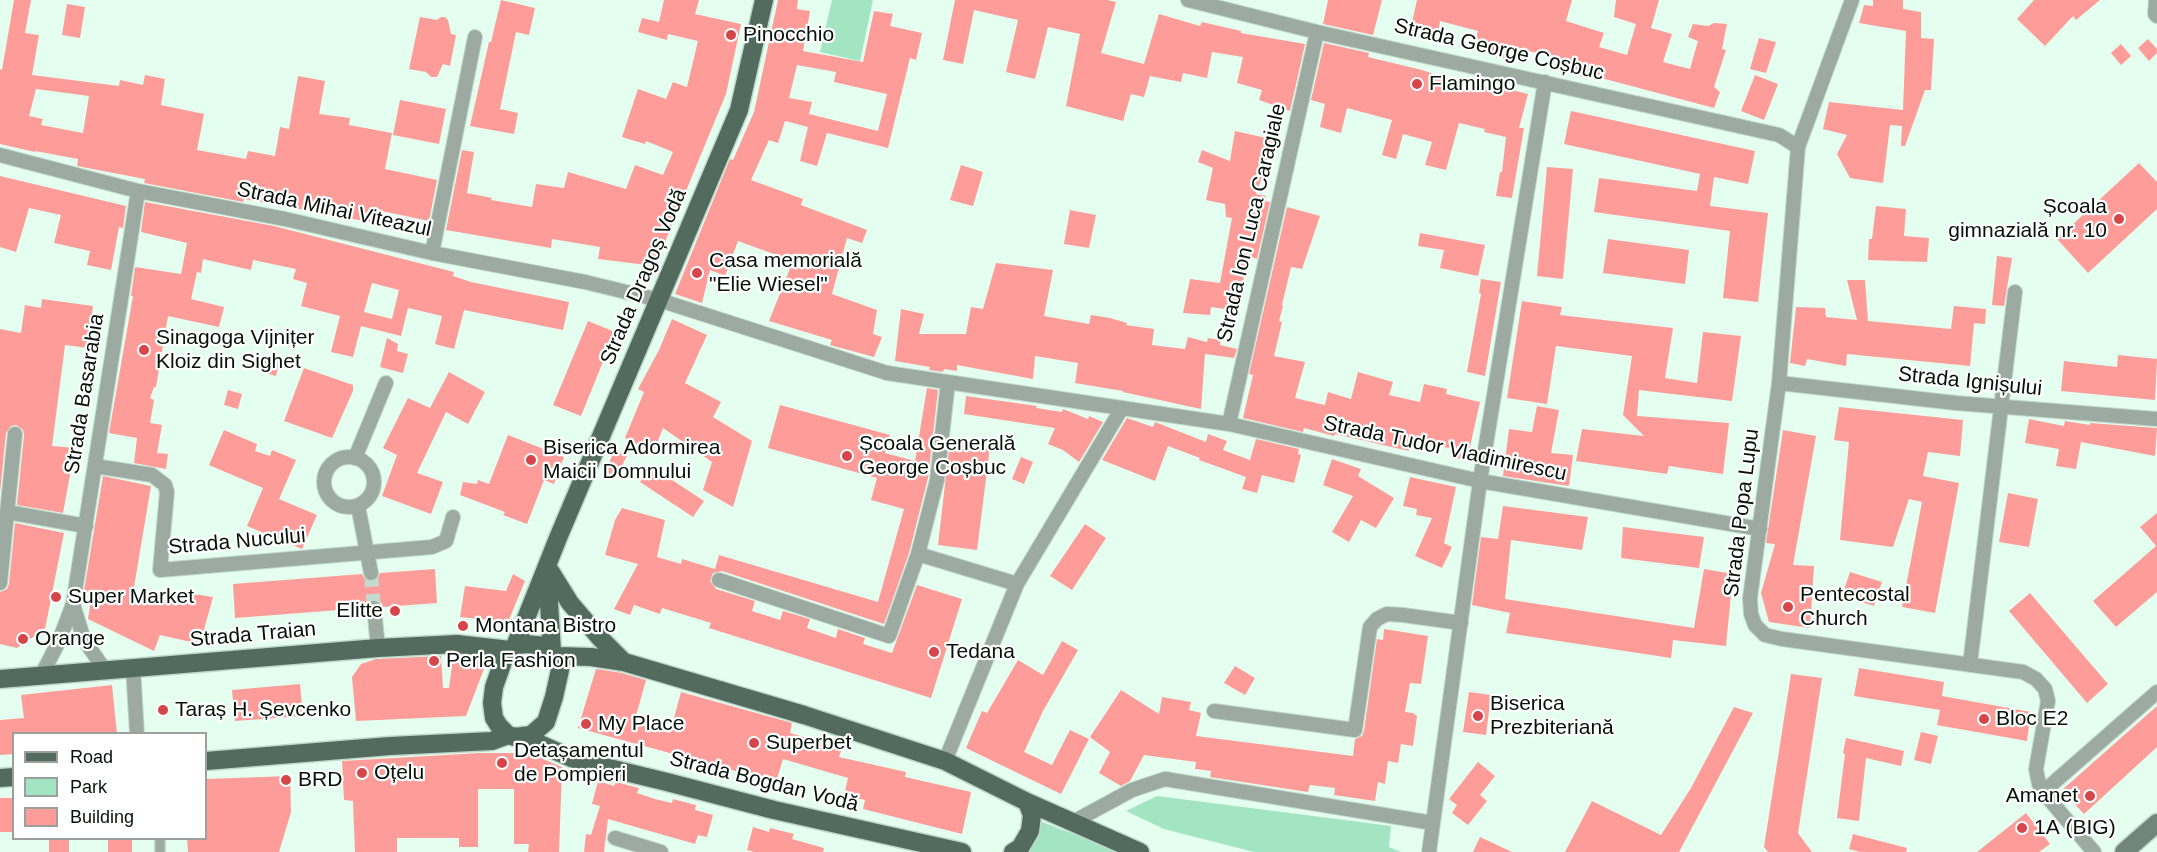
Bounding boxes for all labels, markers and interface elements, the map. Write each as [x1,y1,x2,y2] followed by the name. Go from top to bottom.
[1392,14,1606,86] street label: Strada George Coșbuc
[743,22,834,48] place label: Pinocchio
[724,28,738,42] marker: Pinocchio
[1429,71,1515,97] place label: Flamingo
[1410,77,1424,91] marker: Flamingo
[1212,101,1292,345] street label: Strada Ion Luca Caragiale
[235,177,433,243] street label: Strada Mihai Viteazul
[595,185,693,369] street label: Strada Dragoș Vodă
[1948,194,2107,244] place label: Școala gimnazială nr. 10
[2112,212,2126,226] marker: Școala gimnazială nr. 10
[709,248,862,298] place label: Casa memorială "Elie Wiesel"
[690,266,704,280] marker: Casa memorială "Elie Wiesel"
[60,312,110,476] street label: Strada Basarabia
[156,325,314,375] place label: Sinagoga Vijnițer Kloiz din Sighet
[137,343,151,357] marker: Sinagoga Vijnițer Kloiz din Sighet
[1897,362,2043,402] street label: Strada Ignișului
[1321,411,1569,487] street label: Strada Tudor Vladimirescu
[1719,427,1765,599] street label: Strada Popa Lupu
[859,431,1015,481] place label: Școala Generală George Coșbuc
[543,435,720,485] place label: Biserica Adormirea Maicii Domnului
[840,449,854,463] marker: Școala Generală George Coșbuc
[524,453,538,467] marker: Biserica Adormirea Maicii Domnului
[167,523,307,561] street label: Strada Nucului
[1800,582,1910,632] place label: Pentecostal Church
[68,584,194,610] place label: Super Market
[49,590,63,604] marker: Super Market
[336,598,383,624] place label: Elitte
[1781,600,1795,614] marker: Pentecostal Church
[388,604,402,618] marker: Elitte
[475,613,616,639] place label: Montana Bistro
[189,617,317,653] street label: Strada Traian
[456,619,470,633] marker: Montana Bistro
[35,626,105,652] place label: Orange
[16,632,30,646] marker: Orange
[946,639,1015,665] place label: Tedana
[927,645,941,659] marker: Tedana
[446,648,576,674] place label: Perla Fashion
[427,654,441,668] marker: Perla Fashion
[1490,691,1614,741] place label: Biserica Prezbiteriană
[175,697,351,723] place label: Taraș H. Șevcenko
[156,703,170,717] marker: Taraș H. Șevcenko
[1996,706,2068,732] place label: Bloc E2
[1471,709,1485,723] marker: Biserica Prezbiteriană
[598,711,684,737] place label: My Place
[1977,712,1991,726] marker: Bloc E2
[579,717,593,731] marker: My Place
[766,730,851,756] place label: Superbet
[12,732,207,840] legend
[747,736,761,750] marker: Superbet
[514,738,644,788] place label: Detașamentul de Pompieri
[667,746,861,818] street label: Strada Bogdan Vodă
[70,747,113,767] text: Road
[495,756,509,770] marker: Detașamentul de Pompieri
[374,760,424,786] place label: Oțelu
[355,766,369,780] marker: Oțelu
[298,767,342,793] place label: BRD
[279,773,293,787] marker: BRD
[70,777,107,797] text: Park
[2006,783,2078,809] place label: Amanet
[2083,789,2097,803] marker: Amanet
[70,807,134,827] text: Building
[2034,815,2116,841] place label: 1A (BIG)
[2015,821,2029,835] marker: 1A (BIG)

